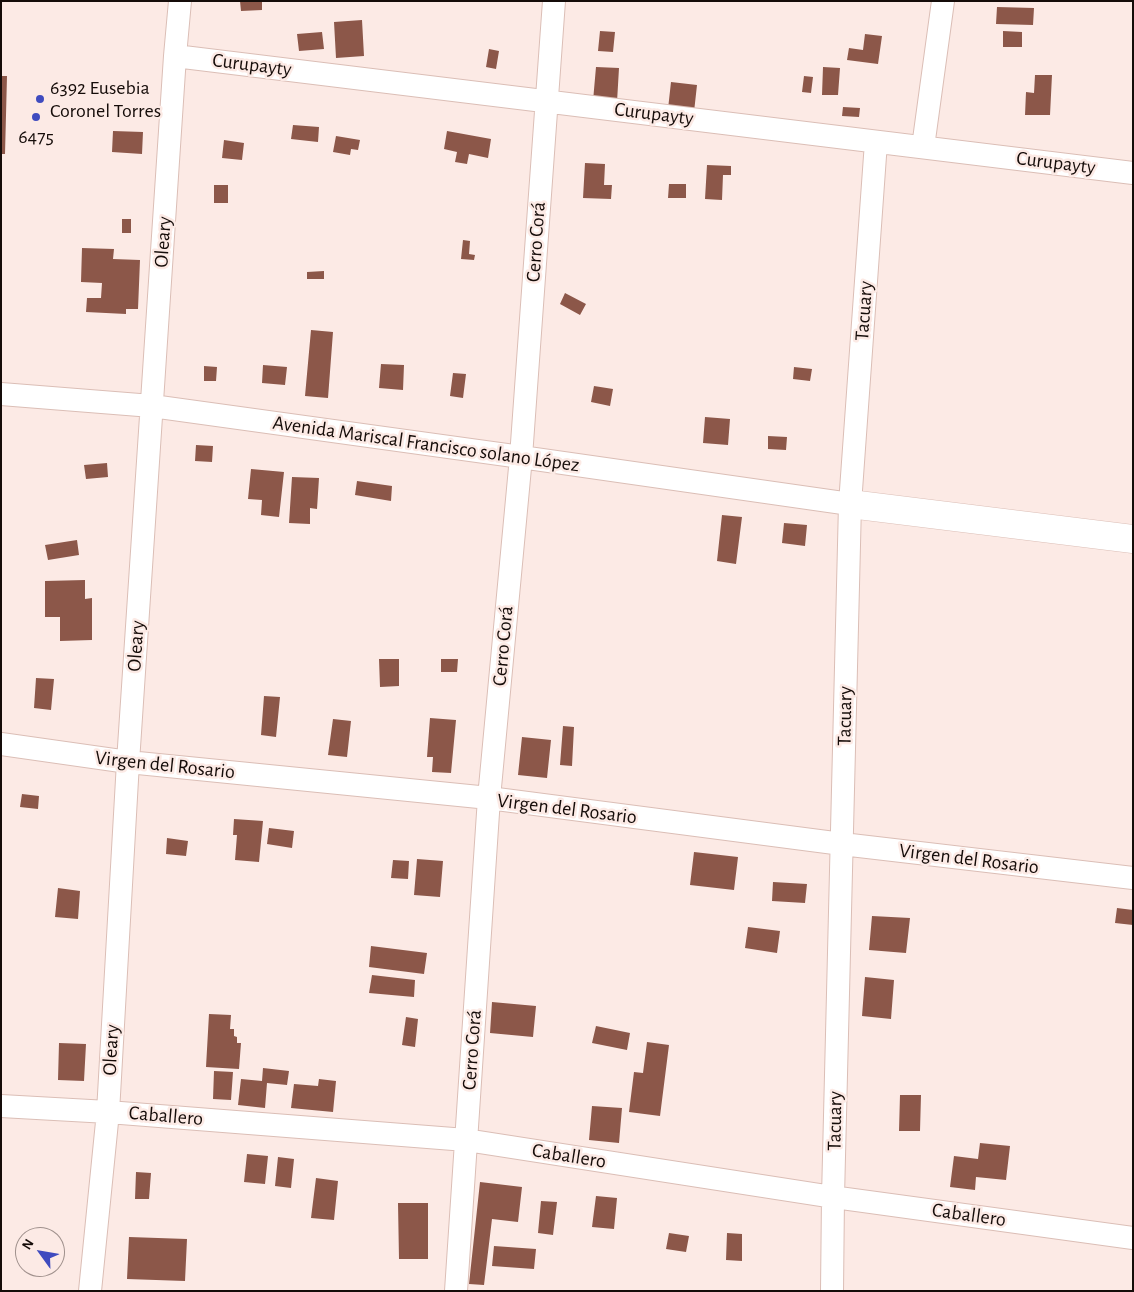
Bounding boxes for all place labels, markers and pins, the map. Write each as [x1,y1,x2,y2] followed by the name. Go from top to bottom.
[50,76,161,123] place label: 6392 Eusebia Coronel Torres
[34,93,46,105] marker: 6392 Eusebia Coronel Torres
[30,111,42,123] marker: 6475
[18,125,54,149] place label: 6475

